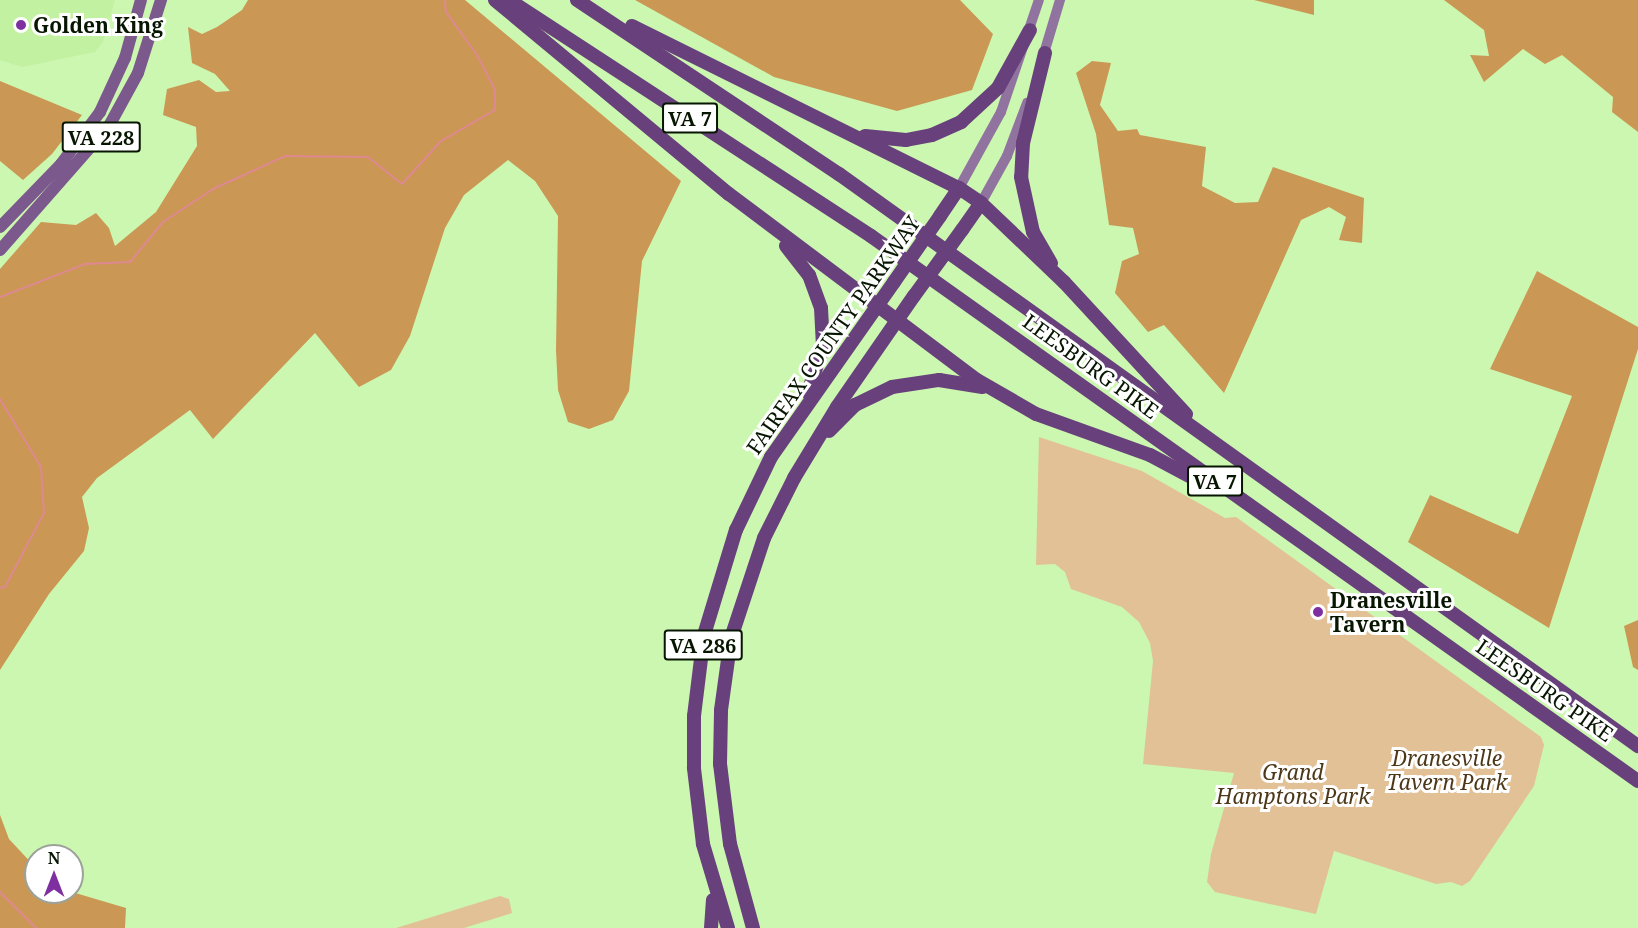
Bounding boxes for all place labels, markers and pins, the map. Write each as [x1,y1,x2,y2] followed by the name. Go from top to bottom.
[33,12,163,38] place label: Golden King
[14,18,28,32] marker: Golden King
[1330,587,1452,637] place label: Dranesville Tavern
[1311,605,1325,619] marker: Dranesville Tavern

